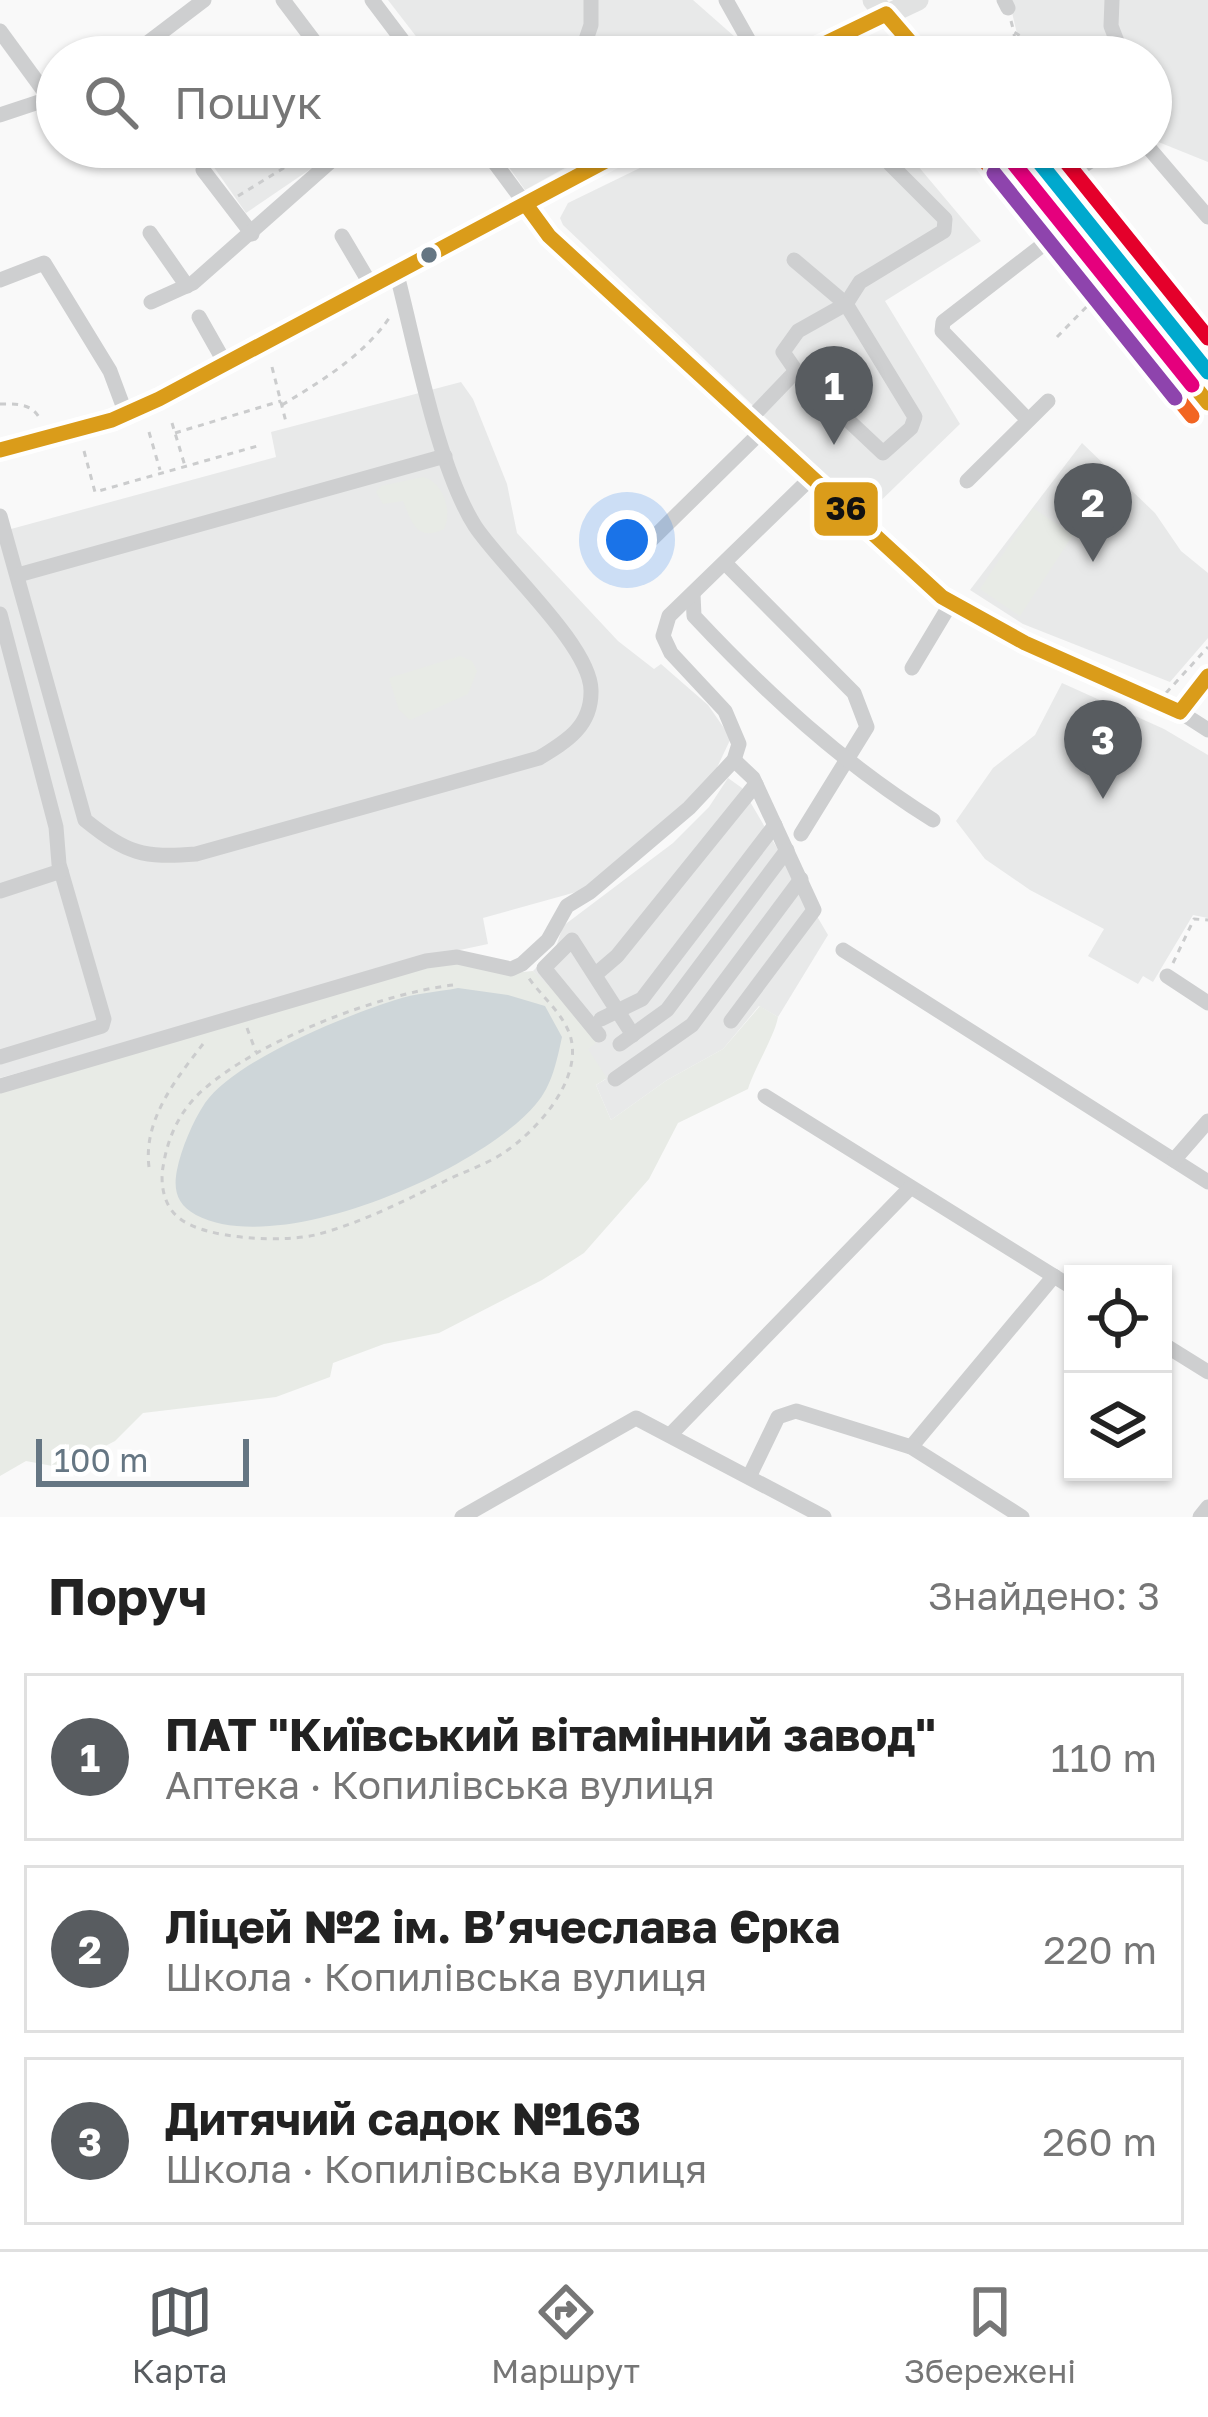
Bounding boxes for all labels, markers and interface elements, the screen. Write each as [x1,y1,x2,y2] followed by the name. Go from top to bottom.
[36,36,1172,168] search box
[78,69,144,135] icon: search
[174,75,322,129] text: Пошук
[418,244,440,266] unlabelled marker
[795,346,873,445] pin: 1
[1054,463,1132,562] pin: 2
[812,480,880,538] line badge: 36
[825,488,867,527] text: 36
[597,510,657,570] your location
[1064,700,1142,799] pin: 3
[1064,1265,1172,1481] map controls
[1064,1265,1172,1373] button: locate
[1064,1373,1172,1481] button: layers
[36,1433,249,1486] scale bar
[54,1440,148,1479] text: 100 m
[48,1565,208,1626] text: Поруч
[928,1572,1160,1619] text: Знайдено: 3
[165,1707,936,1761] text: ПАТ "Київський вітамінний завод"
[80,1734,100,1781] text: 1
[1051,1734,1157,1781] text: 110 m
[165,1761,715,1808] text: Аптека · Копилівська вулиця
[165,1899,840,1953] text: Ліцей №2 ім. В’ячеслава Єрка
[78,1926,102,1973] text: 2
[1043,1926,1157,1973] text: 220 m
[165,1953,707,2000] text: Школа · Копилівська вулиця
[165,2091,641,2145] text: Дитячий садок №163
[78,2118,102,2165] text: 3
[1042,2118,1157,2165] text: 260 m
[165,2145,707,2192] text: Школа · Копилівська вулиця
[132,2279,227,2390] tab: Карта
[491,2279,640,2390] tab: Маршрут
[904,2279,1076,2390] tab: Збережені

